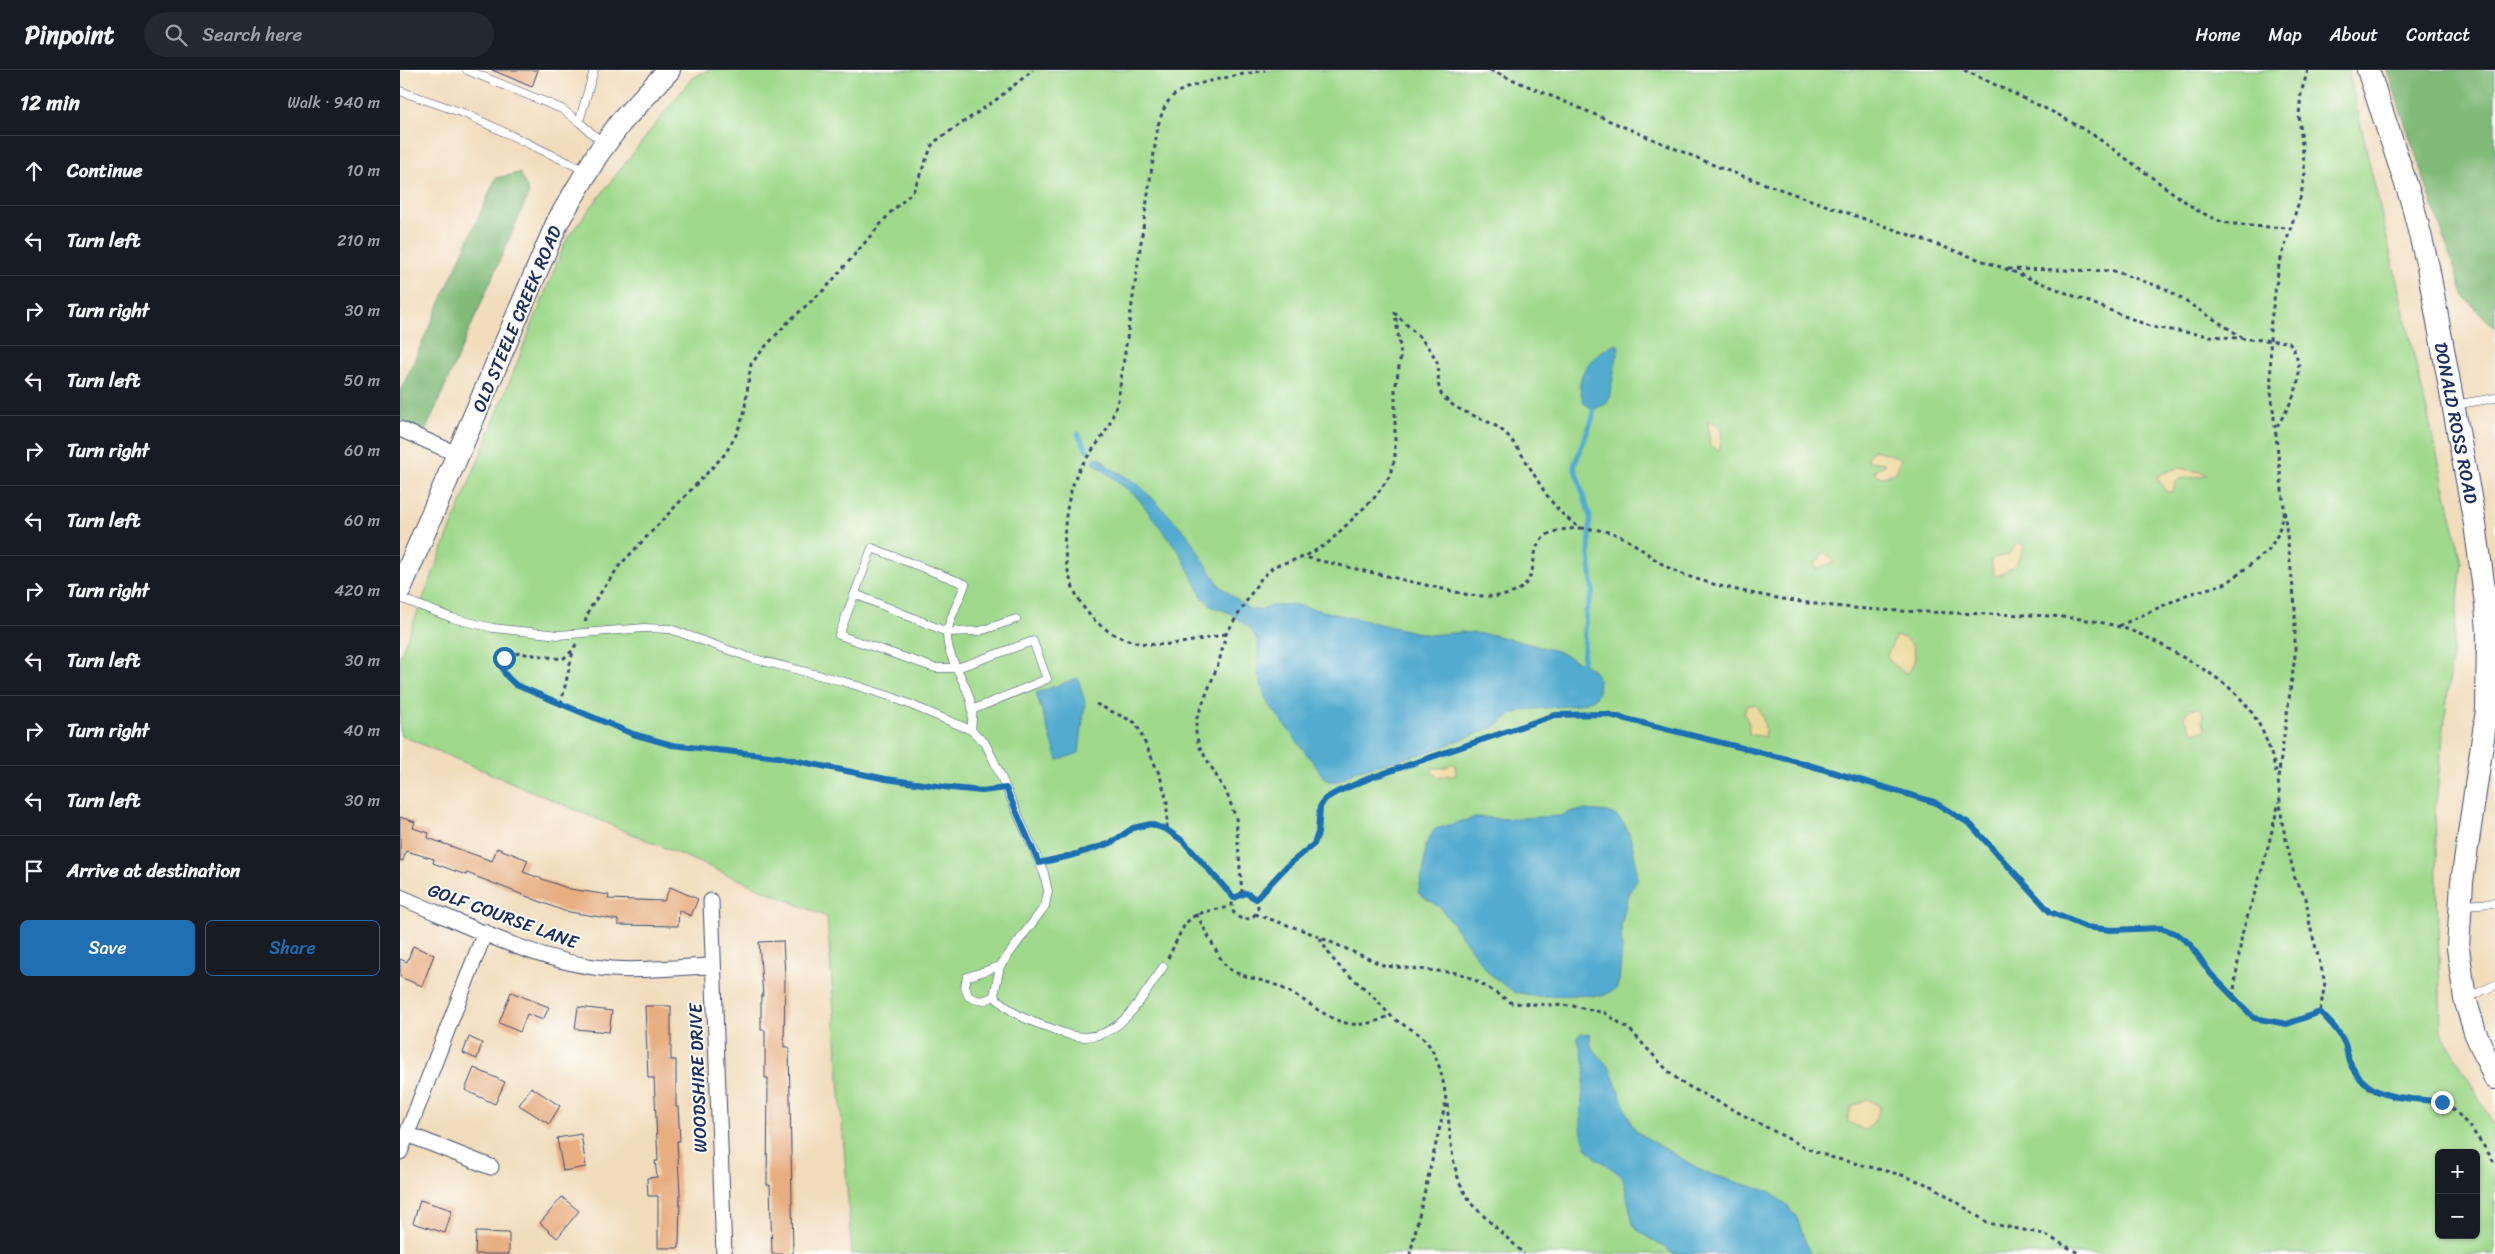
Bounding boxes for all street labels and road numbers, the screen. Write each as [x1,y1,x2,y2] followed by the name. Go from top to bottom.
[463,220,571,417] street label: OLD STEELE CREEK ROAD
[2425,340,2487,507] street label: DONALD ROSS ROAD
[423,874,584,958] street label: GOLF COURSE LANE
[679,1002,717,1153] street label: WOODSHIRE DRIVE

